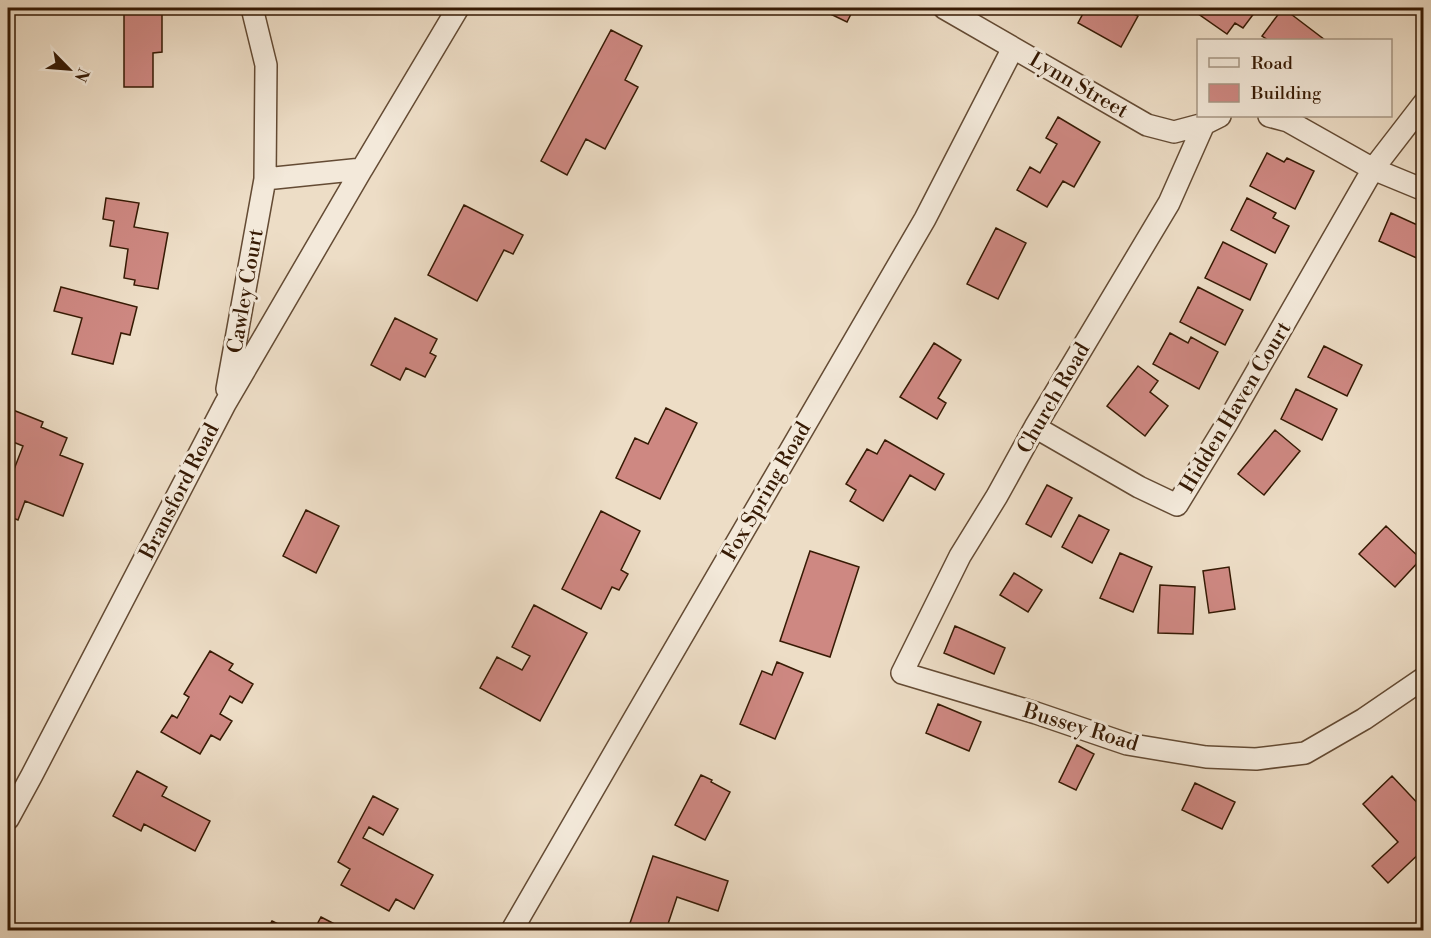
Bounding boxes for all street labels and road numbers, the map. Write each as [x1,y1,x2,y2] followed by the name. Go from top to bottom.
[1024,47,1133,125] street label: Lynn Street
[222,226,270,355] street label: Cawley Court
[1174,317,1298,498] street label: Hidden Haven Court
[1012,338,1096,459] street label: Church Road
[717,418,817,565] street label: Fox Spring Road
[134,419,225,565] street label: Bransford Road
[1019,698,1141,758] street label: Bussey Road

